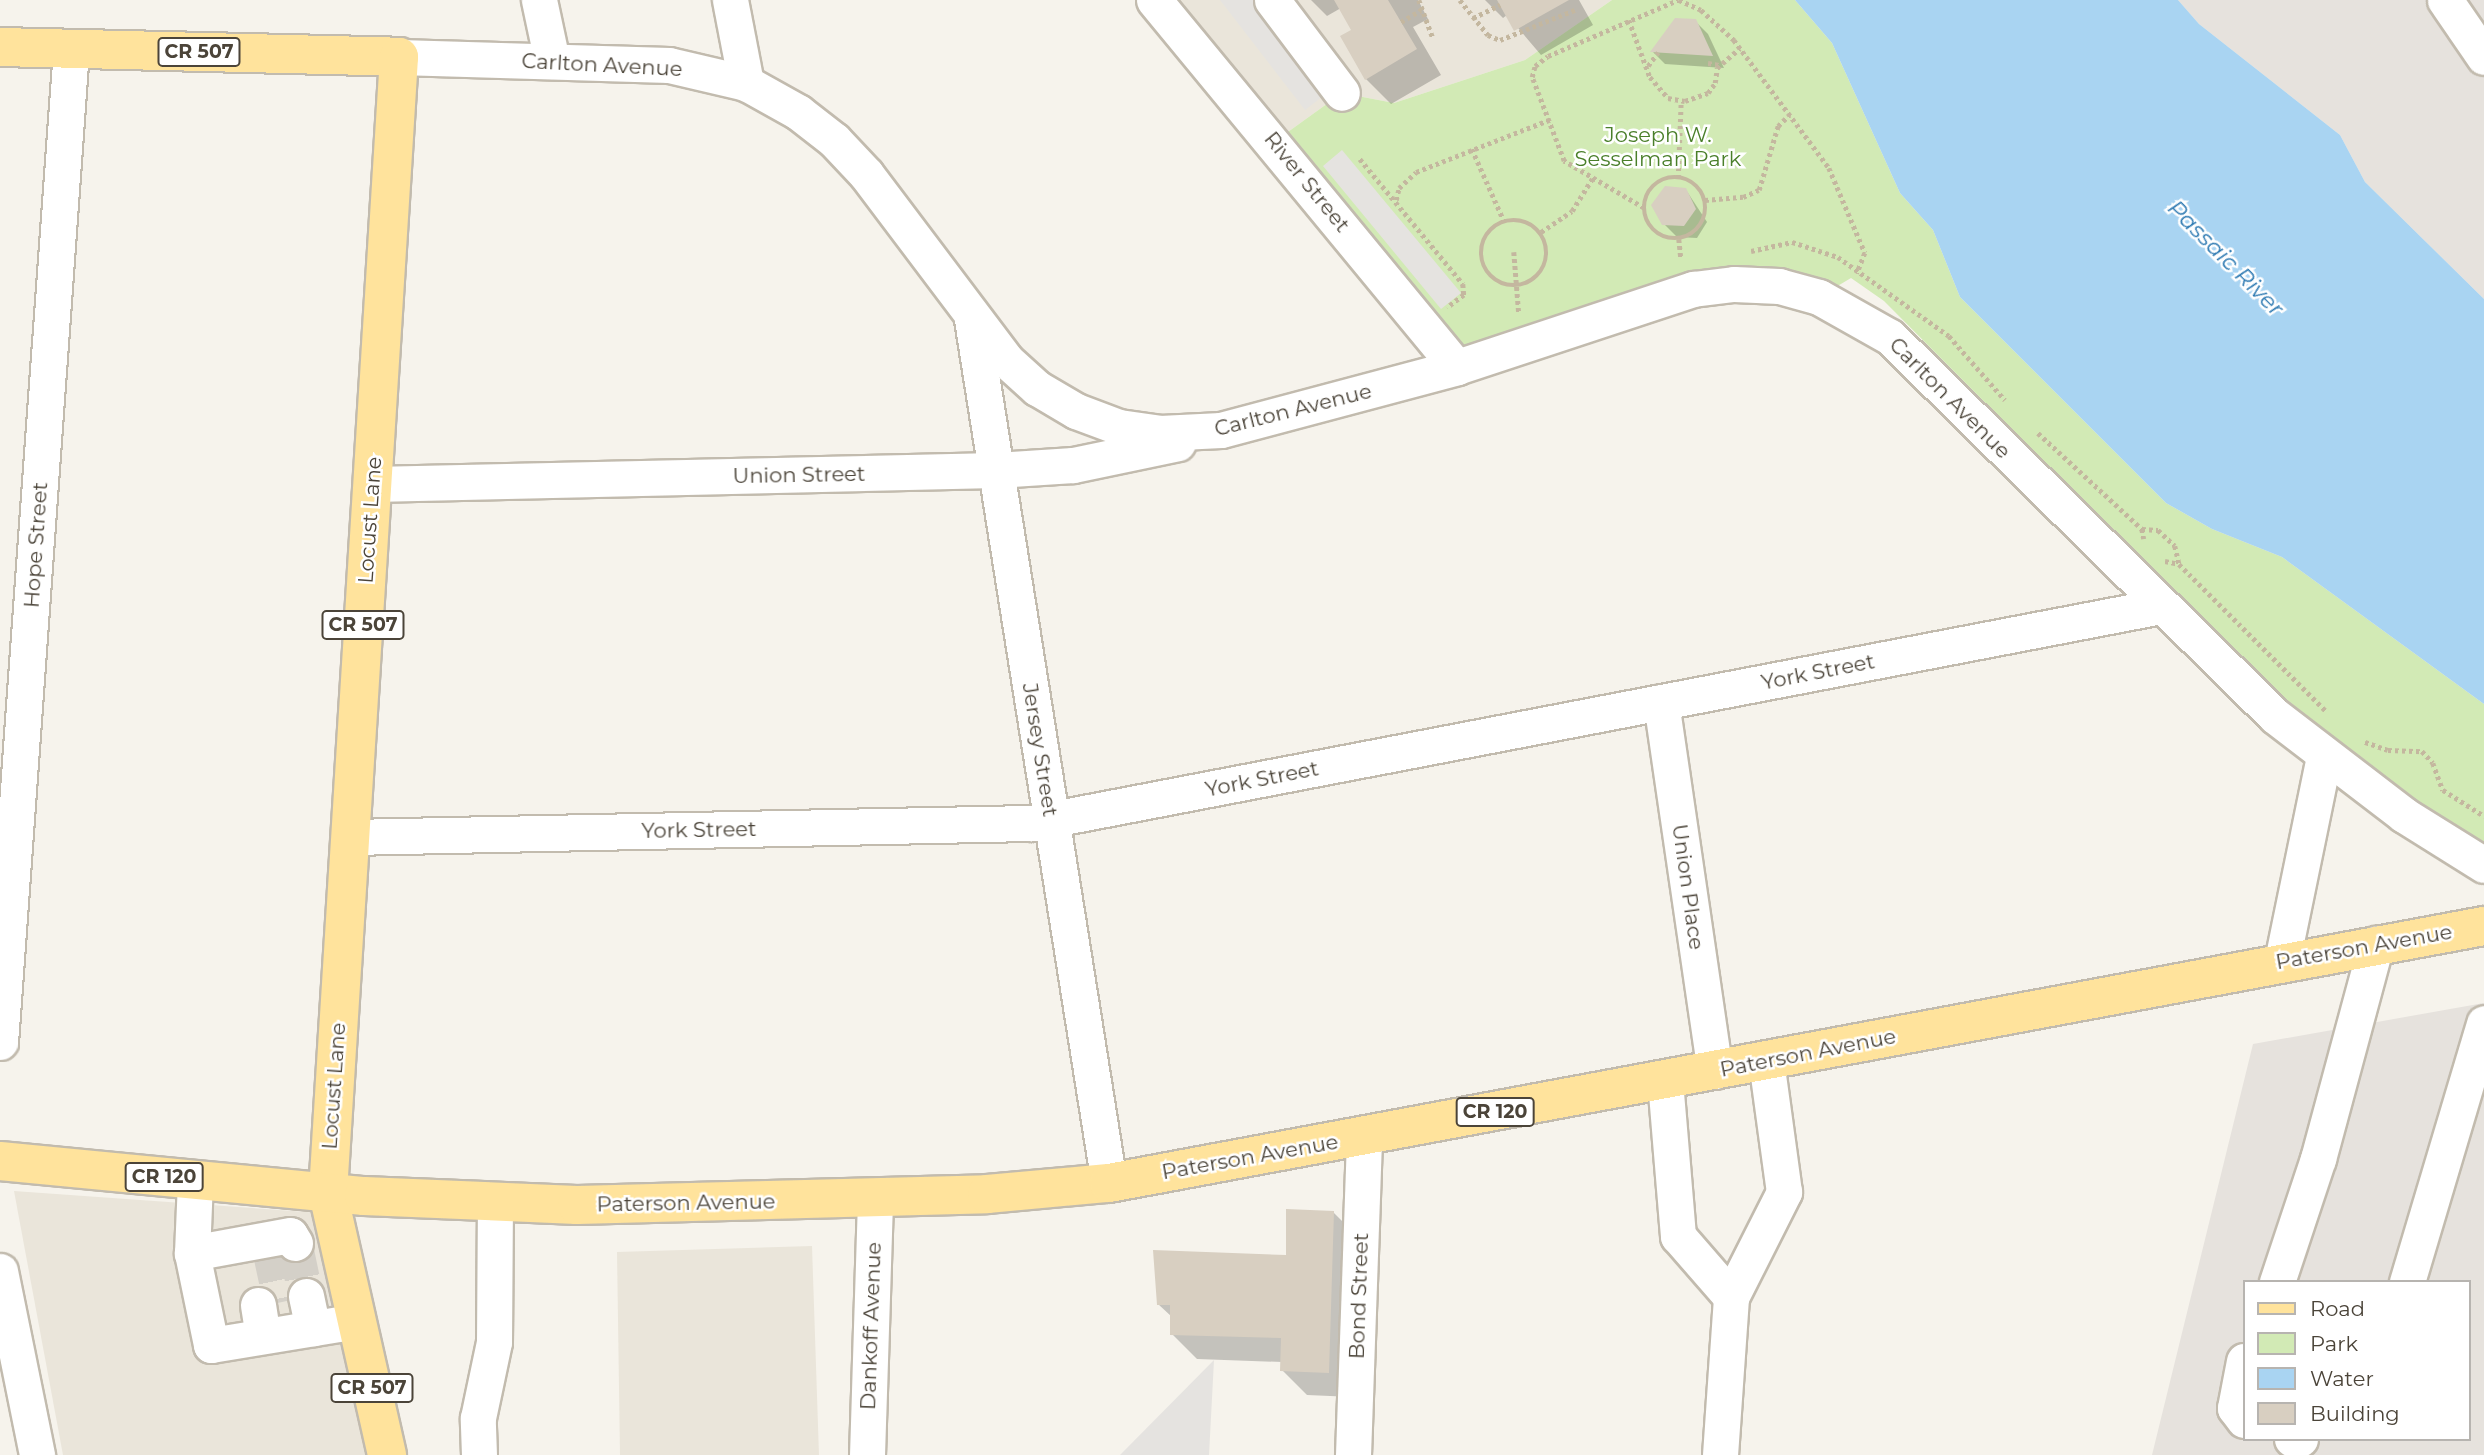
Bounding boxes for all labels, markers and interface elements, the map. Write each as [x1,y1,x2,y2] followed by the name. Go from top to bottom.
[157,36,241,68] road number: CR 507
[521,48,683,82] street label: Carlton Avenue
[1575,122,1741,172] park label: Joseph W. Sesselman Park
[1259,127,1355,237] street label: River Street
[2162,194,2290,322] water label: Passaic River
[1884,332,2016,464] street label: Carlton Avenue
[1212,378,1374,442] street label: Carlton Avenue
[353,456,387,584] street label: Locust Lane
[732,461,866,489] street label: Union Street
[19,481,53,609] street label: Hope Street
[321,610,405,640] road number: CR 507
[1759,649,1877,695] street label: York Street
[1017,681,1063,819] street label: Jersey Street
[1203,756,1321,802] street label: York Street
[641,816,757,844] street label: York Street
[1667,822,1709,952] street label: Union Place
[2274,919,2454,975] street label: Paterson Avenue
[317,1022,351,1150] street label: Locust Lane
[1718,1024,1898,1082] street label: Paterson Avenue
[1455,1096,1535,1128] road number: CR 120
[1160,1129,1340,1185] street label: Paterson Avenue
[124,1162,204,1192] road number: CR 120
[596,1189,776,1217] street label: Paterson Avenue
[1344,1232,1374,1360] street label: Bond Street
[855,1241,887,1411] street label: Dankoff Avenue
[2242,1280,2470,1441] legend
[2310,1296,2365,1321] text: Road
[2310,1331,2358,1356] text: Park
[2310,1366,2374,1391] text: Water
[330,1372,414,1404] road number: CR 507
[2310,1401,2400,1426] text: Building

